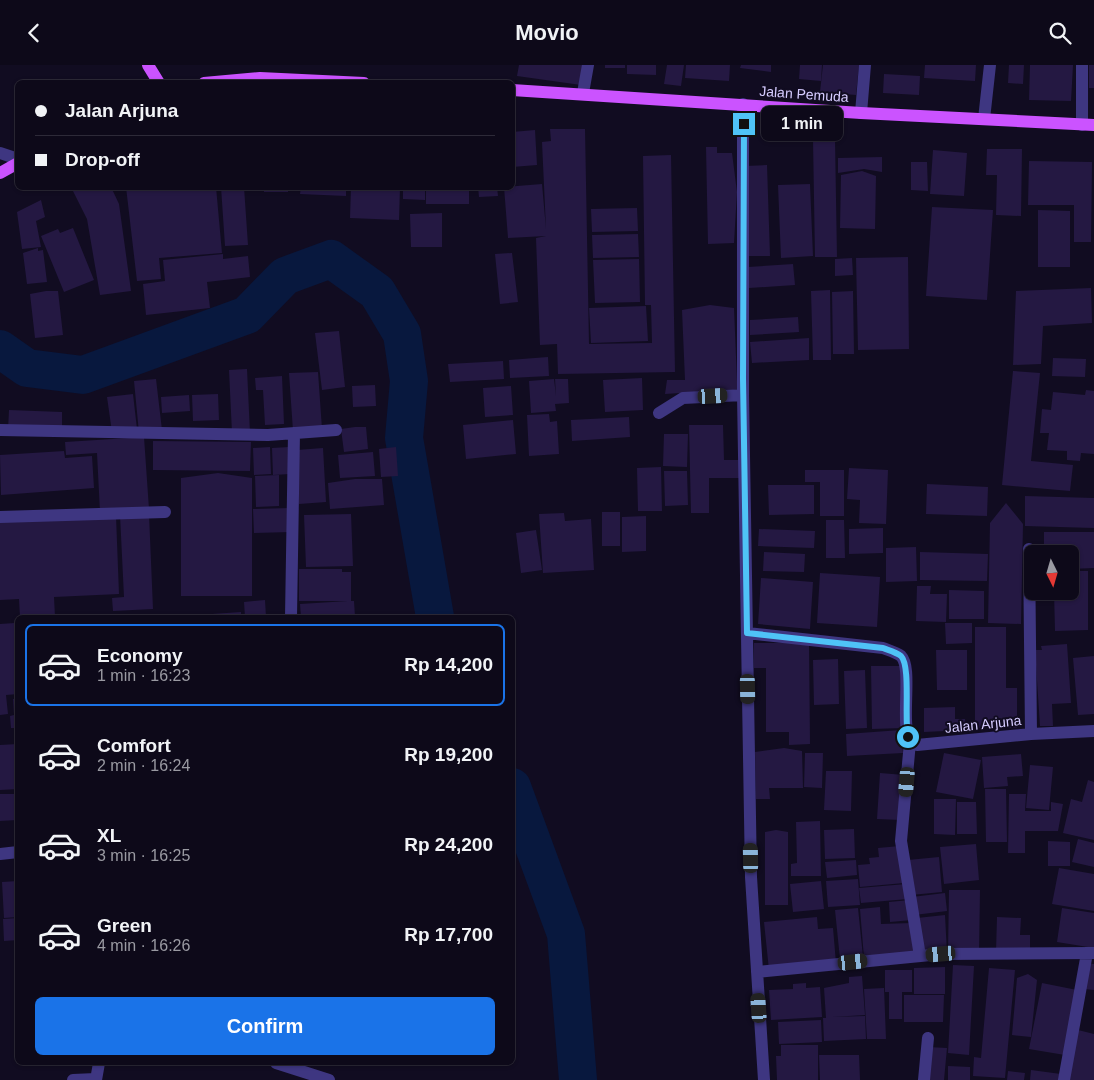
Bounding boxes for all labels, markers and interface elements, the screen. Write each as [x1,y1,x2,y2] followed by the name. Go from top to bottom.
[20,19,48,47] icon: back
[1046,19,1074,47] icon: search
[515,20,579,45] text: Movio
[759,83,849,105] street label: Jalan Pemuda
[65,100,178,121] text: Jalan Arjuna
[762,107,844,141] callout: 1 min
[733,113,755,135] route end
[781,115,823,132] text: 1 min
[65,149,140,170] text: Drop-off
[697,388,728,404] car
[1024,545,1079,600] north arrow
[1024,545,1079,600] map controls
[37,643,82,688] icon: car
[97,645,183,666] text: Economy
[404,654,493,675] text: Rp 14,200
[97,667,190,684] text: 1 min · 16:23
[740,674,755,704] car
[944,712,1022,736] street label: Jalan Arjuna
[897,726,919,748] route start
[37,733,82,778] icon: car
[97,735,171,756] text: Comfort
[404,744,493,765] text: Rp 19,200
[97,757,190,774] text: 2 min · 16:24
[898,766,915,798] car
[37,823,82,868] icon: car
[97,825,121,846] text: XL
[404,834,493,855] text: Rp 24,200
[743,843,758,873] car
[97,847,190,864] text: 3 min · 16:25
[37,913,82,958] icon: car
[97,915,152,936] text: Green
[404,924,493,945] text: Rp 17,700
[97,937,190,954] text: 4 min · 16:26
[925,945,956,963] car
[837,953,868,971] car
[750,993,767,1023] car
[35,997,495,1055] button: Confirm

